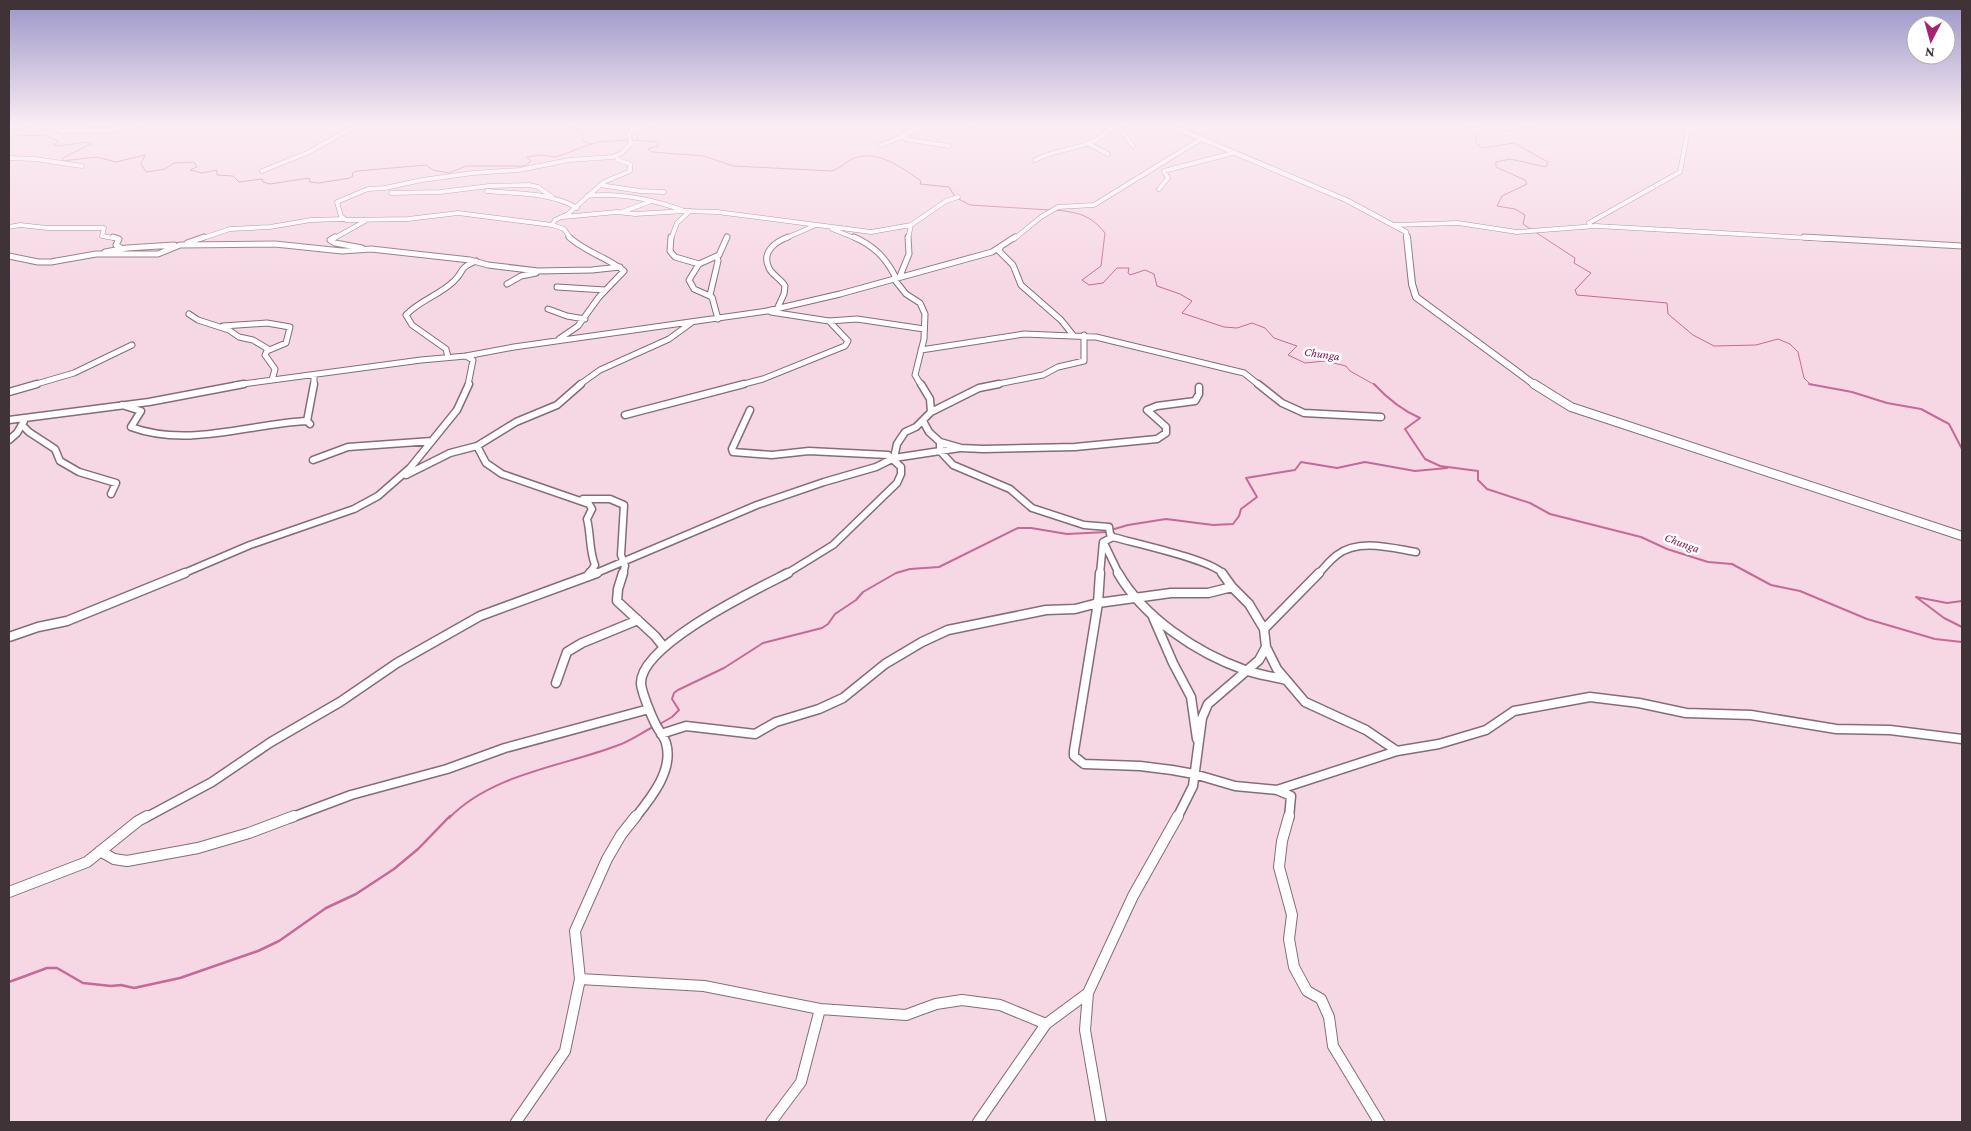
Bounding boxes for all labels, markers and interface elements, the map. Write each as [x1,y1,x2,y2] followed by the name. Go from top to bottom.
[1906,15,1956,65] north arrow
[1924,44,1935,61] text: N
[1303,345,1341,363] water label: Chunga
[1663,530,1702,556] water label: Chunga

